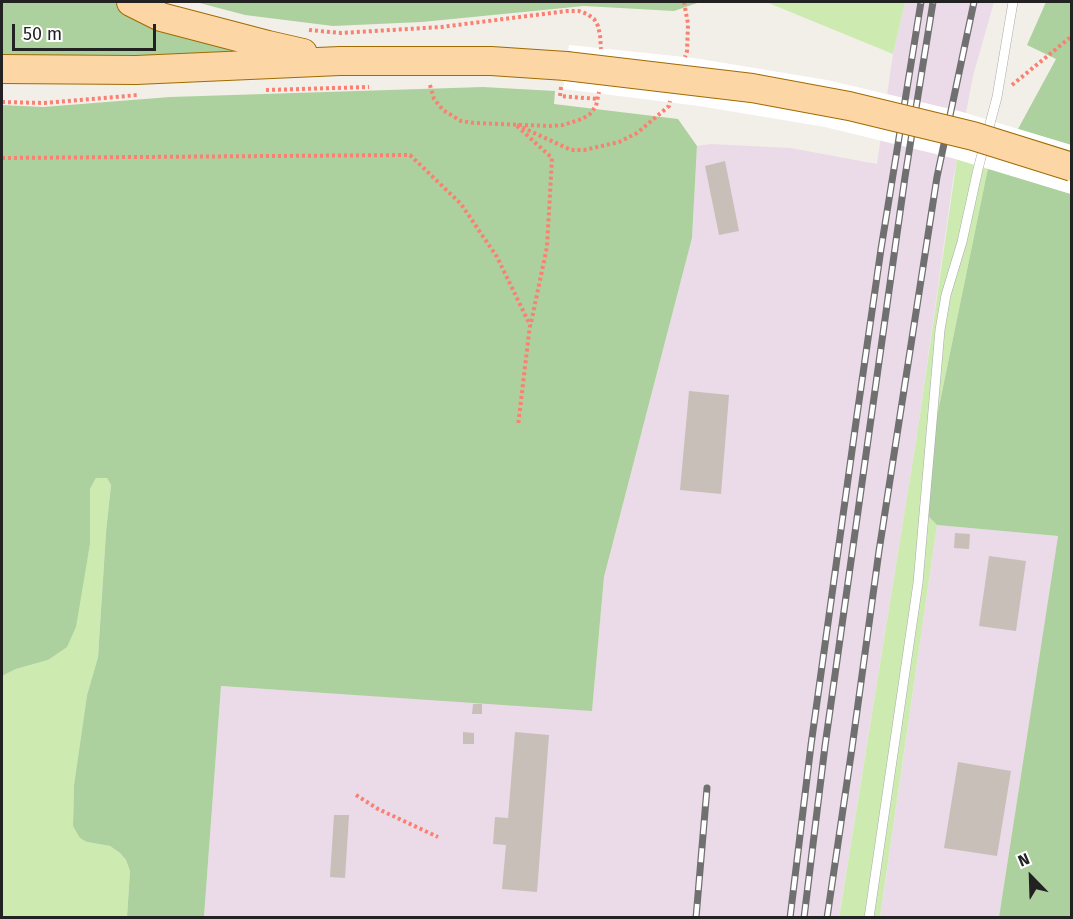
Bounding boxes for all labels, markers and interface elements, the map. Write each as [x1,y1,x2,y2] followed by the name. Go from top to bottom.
[15,12,159,50] scale bar
[23,23,62,45] text: 50 m
[1001,847,1061,907] north arrow
[1015,849,1032,871] text: N

